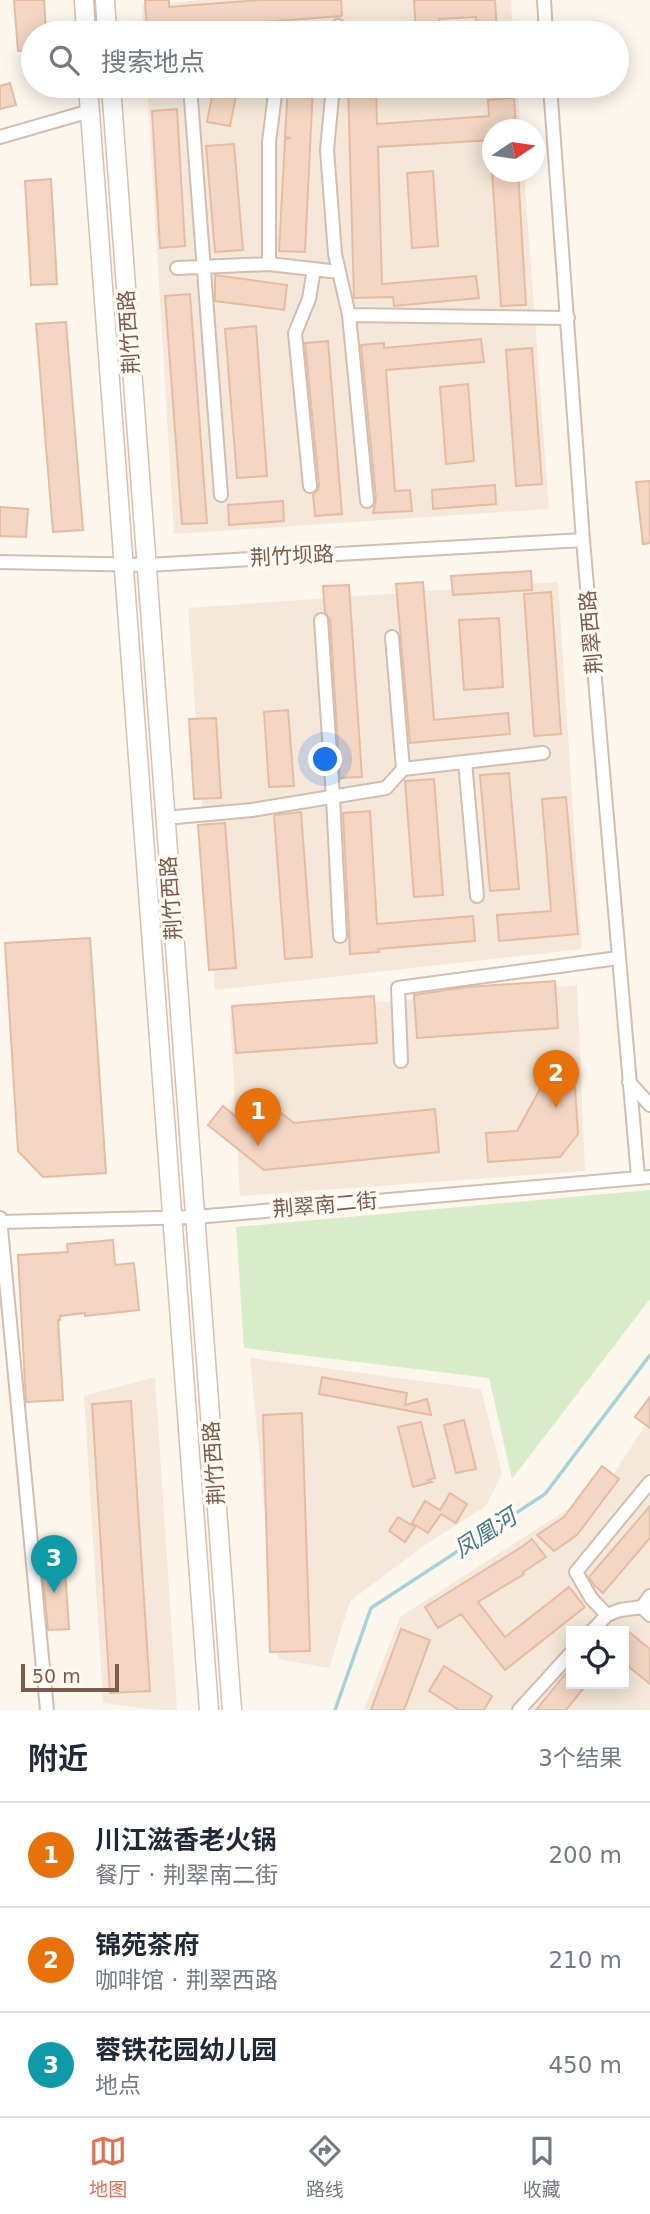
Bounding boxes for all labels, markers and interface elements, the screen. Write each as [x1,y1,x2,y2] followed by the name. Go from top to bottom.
[21,21,629,98] search box
[45,41,83,79] icon: search
[101,47,205,77] text: 搜索地点
[482,119,545,182] north arrow
[114,289,144,375] street label: 荆竹西路
[249,542,335,570] street label: 荆竹坝路
[575,589,607,675] street label: 荆翠西路
[308,742,342,776] your location
[156,855,186,941] street label: 荆竹西路
[533,1050,579,1108] pin: 2
[235,1088,281,1146] pin: 1
[272,1188,378,1222] street label: 荆翠南二街
[199,1420,229,1506] street label: 荆竹西路
[449,1501,524,1563] water label: 凤凰河
[31,1535,77,1593] pin: 3
[566,1626,629,1689] map controls
[566,1626,629,1689] button: locate
[21,1661,119,1693] scale bar
[32,1665,81,1687] text: 50 m
[28,1741,88,1776] text: 附近
[538,1745,622,1771] text: 3个结果
[95,1825,277,1855] text: 川江滋香老火锅
[43,1842,59,1868] text: 1
[548,1842,622,1868] text: 200 m
[95,1862,278,1888] text: 餐厅 · 荆翠南二街
[95,1930,199,1960] text: 锦苑茶府
[43,1947,59,1973] text: 2
[548,1947,622,1973] text: 210 m
[95,1967,278,1993] text: 咖啡馆 · 荆翠西路
[95,2035,277,2065] text: 蓉铁花园幼儿园
[43,2052,59,2078] text: 3
[548,2052,622,2078] text: 450 m
[95,2072,141,2098] text: 地点
[89,2132,127,2201] tab: 地图
[306,2132,344,2201] tab: 路线
[523,2132,561,2201] tab: 收藏

